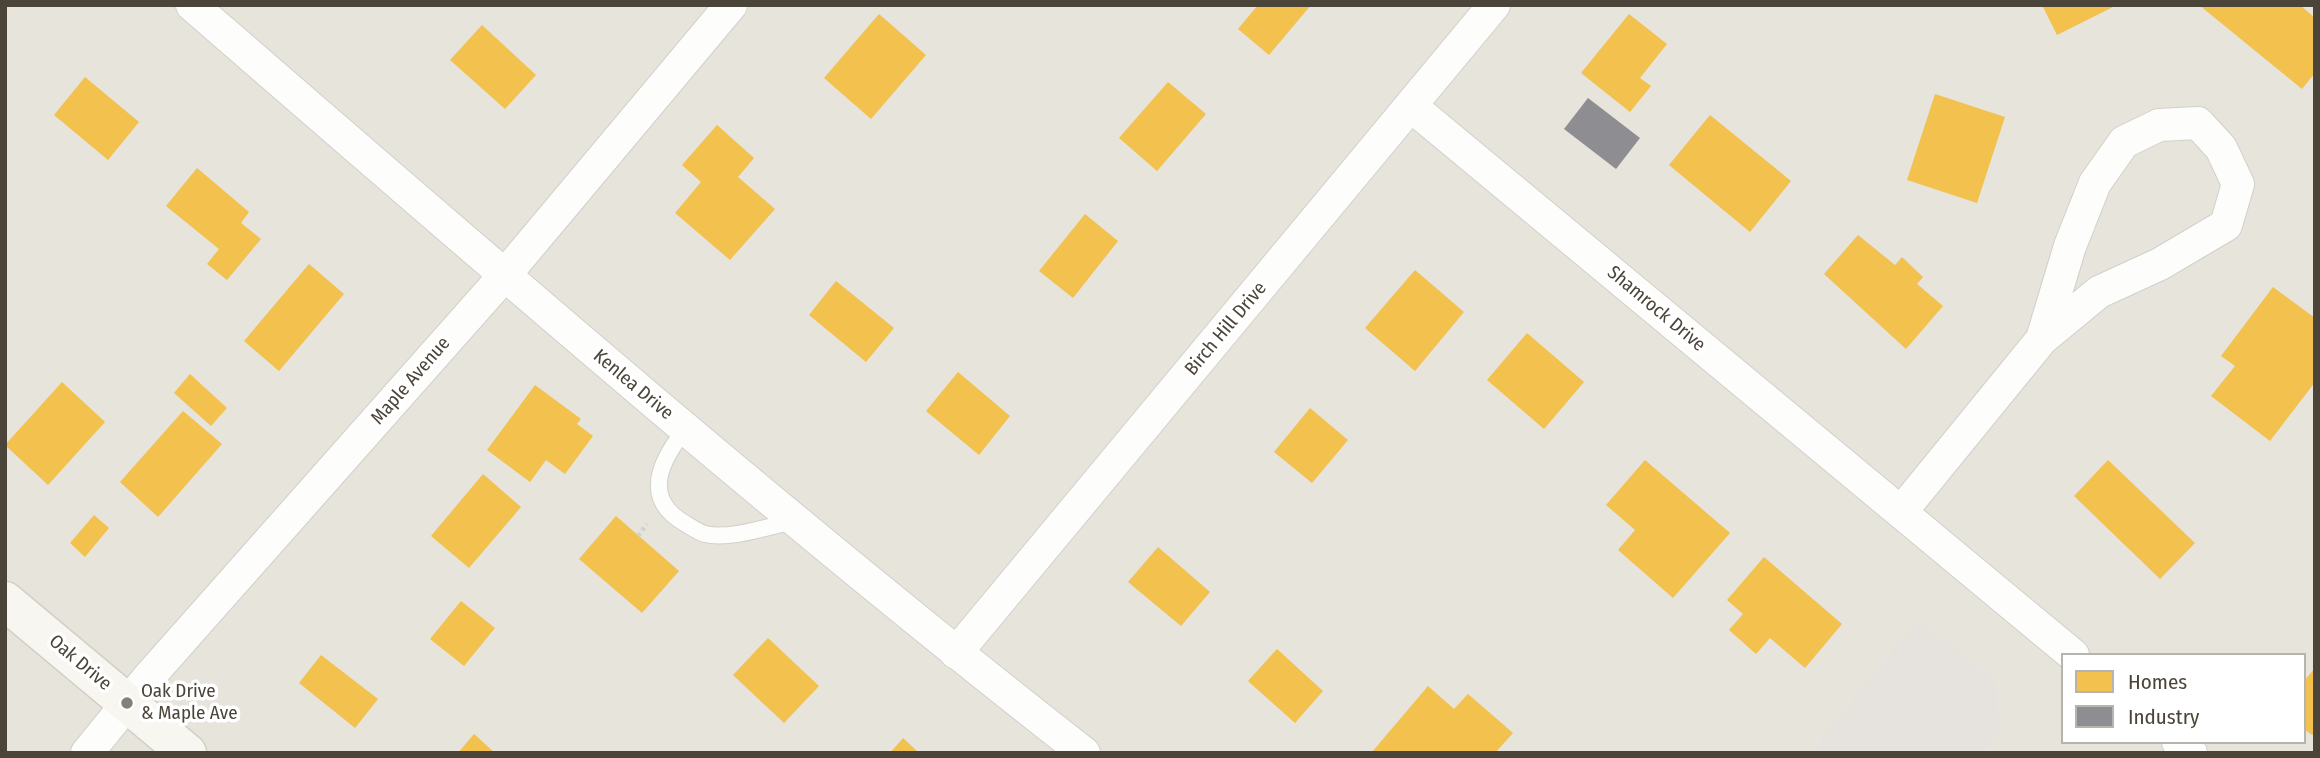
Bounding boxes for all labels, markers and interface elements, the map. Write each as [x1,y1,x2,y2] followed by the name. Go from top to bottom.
[1602,261,1710,357] street label: Shamrock Drive
[1180,278,1272,380] street label: Birch Hill Drive
[367,332,455,430] street label: Maple Avenue
[588,345,678,425] street label: Kenlea Drive
[44,630,116,696] street label: Oak Drive
[2061,653,2306,744] legend
[2128,669,2187,695] text: Homes
[141,681,238,725] place label: Oak Drive & Maple Ave
[119,695,135,711] marker: Oak Drive & Maple Ave
[2128,704,2199,730] text: Industry

